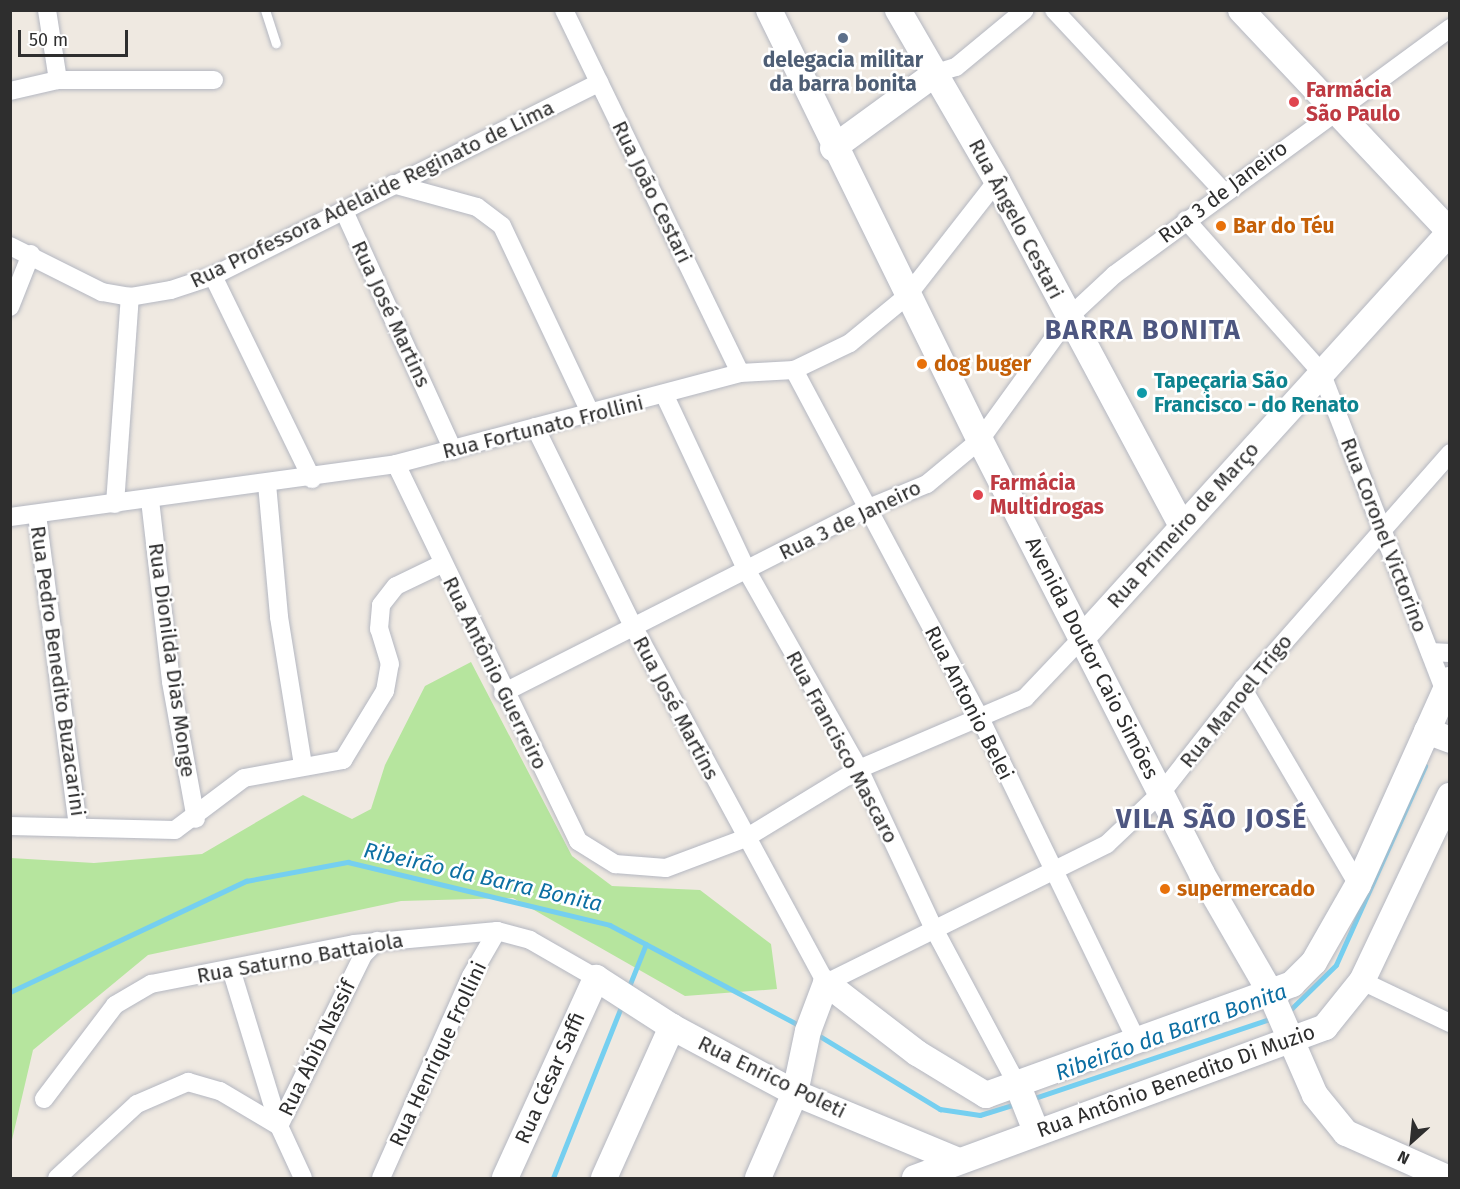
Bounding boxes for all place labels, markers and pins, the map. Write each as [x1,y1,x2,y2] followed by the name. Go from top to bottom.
[836,31,850,45] marker: delegacia militar da barra bonita
[763,47,923,97] place label: delegacia militar da barra bonita
[1306,77,1400,127] place label: Farmácia São Paulo
[1287,95,1301,109] marker: Farmácia São Paulo
[1233,213,1334,239] place label: Bar do Téu
[1214,219,1228,233] marker: Bar do Téu
[934,351,1031,377] place label: dog buger
[915,357,929,371] marker: dog buger
[1154,368,1359,418] place label: Tapeçaria São Francisco - do Renato
[1135,386,1149,400] marker: Tapeçaria São Francisco - do Renato
[990,470,1104,520] place label: Farmácia Multidrogas
[971,488,985,502] marker: Farmácia Multidrogas
[1177,876,1315,902] place label: supermercado
[1158,882,1172,896] marker: supermercado

